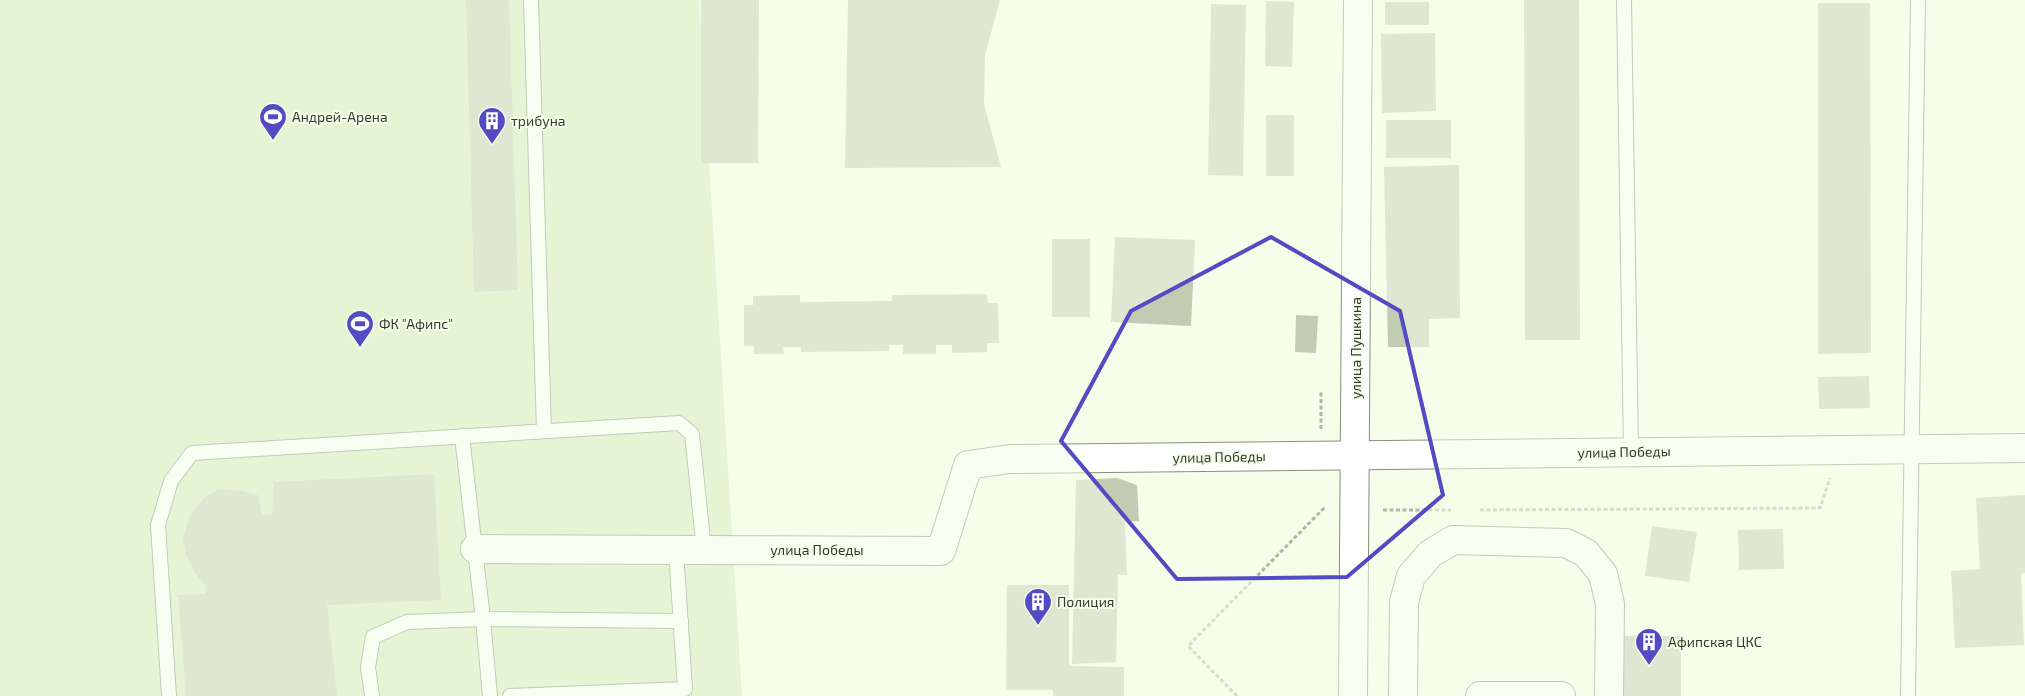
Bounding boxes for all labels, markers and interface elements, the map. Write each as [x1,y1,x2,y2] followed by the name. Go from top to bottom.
[258,102,288,141] sports icon: Андрей-Арена
[477,106,507,145] building icon: трибуна
[292,108,388,125] place label: Андрей-Арена
[511,112,566,129] place label: трибуна
[1347,297,1364,399] street label: улица Пушкина
[345,309,375,348] sports icon: ФК "Афипс"
[379,315,453,332] place label: ФК "Афипс"
[1577,442,1671,461] street label: улица Победы
[1172,447,1266,466] street label: улица Победы
[770,541,864,558] street label: улица Победы
[1023,587,1053,626] building icon: Полиция
[1057,593,1114,610] place label: Полиция
[1634,627,1664,666] building icon: Афипская ЦКС
[1668,633,1762,650] place label: Афипская ЦКС

